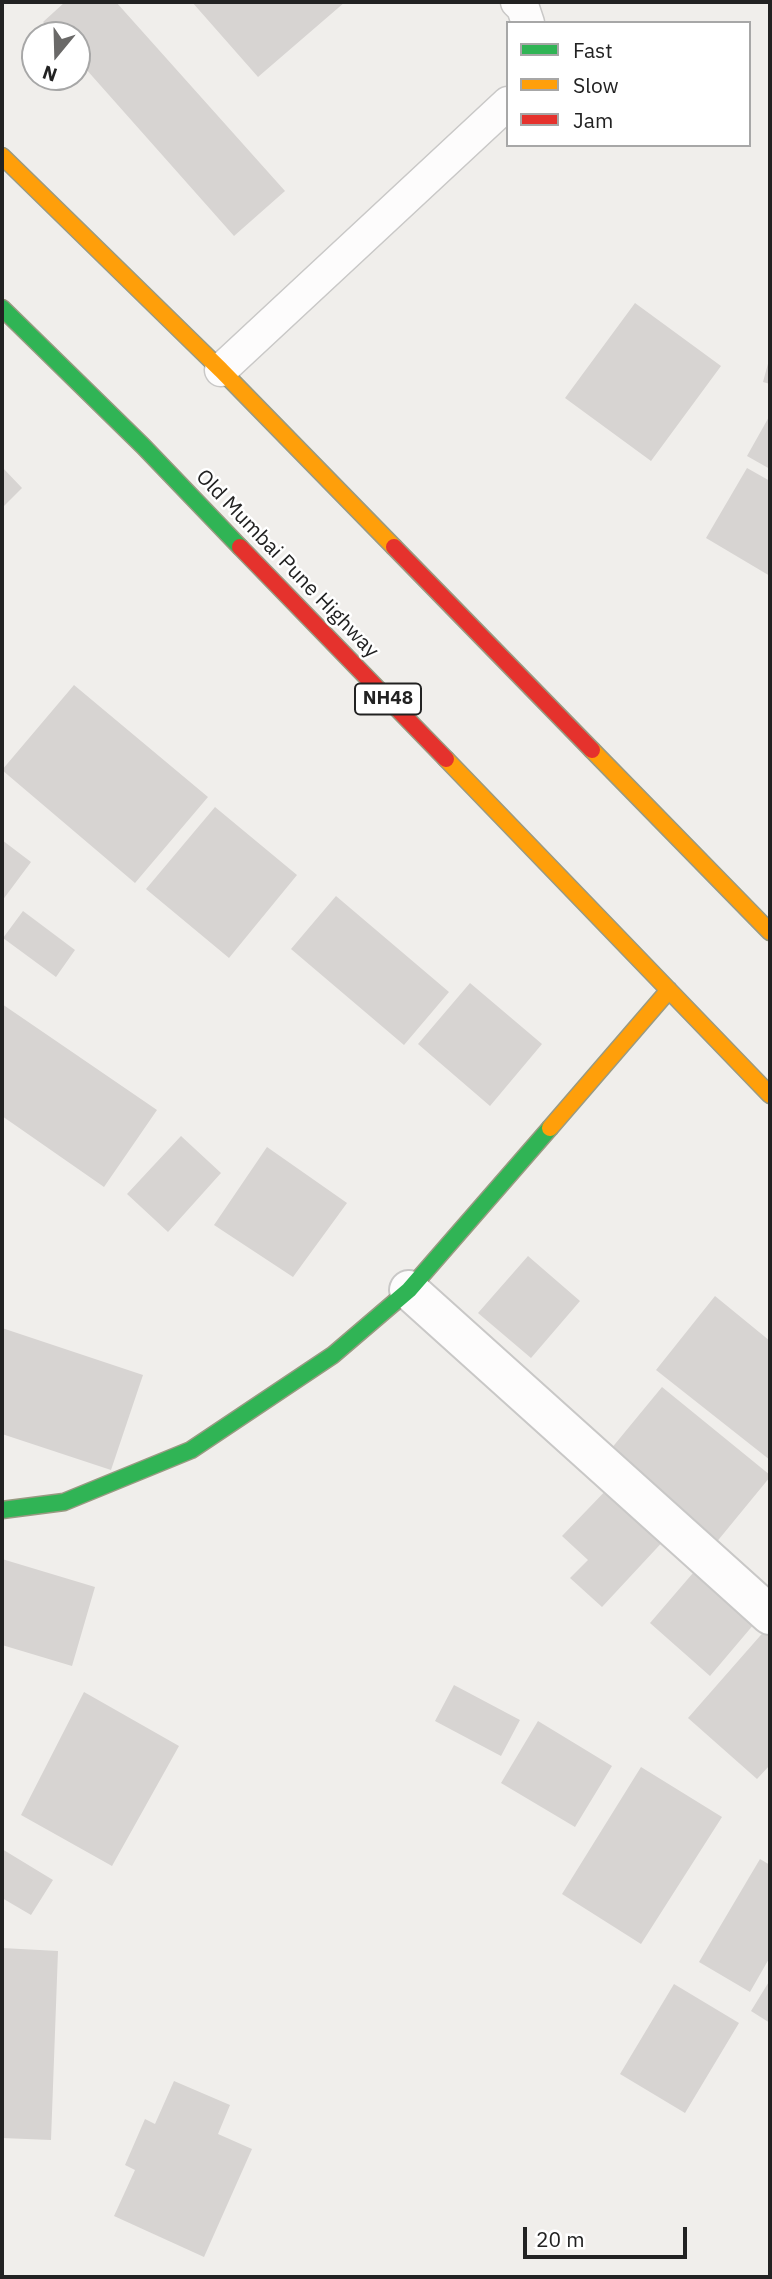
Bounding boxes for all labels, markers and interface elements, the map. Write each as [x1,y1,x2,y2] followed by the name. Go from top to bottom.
[21,21,91,91] north arrow
[506,21,751,147] legend
[573,36,613,64] text: Fast
[39,60,60,88] text: N
[573,71,619,99] text: Slow
[573,106,613,134] text: Jam
[190,465,384,663] street label: Old Mumbai Pune Highway
[355,684,421,714] road number: NH48
[527,2212,692,2256] scale bar
[536,2225,585,2253] text: 20 m

